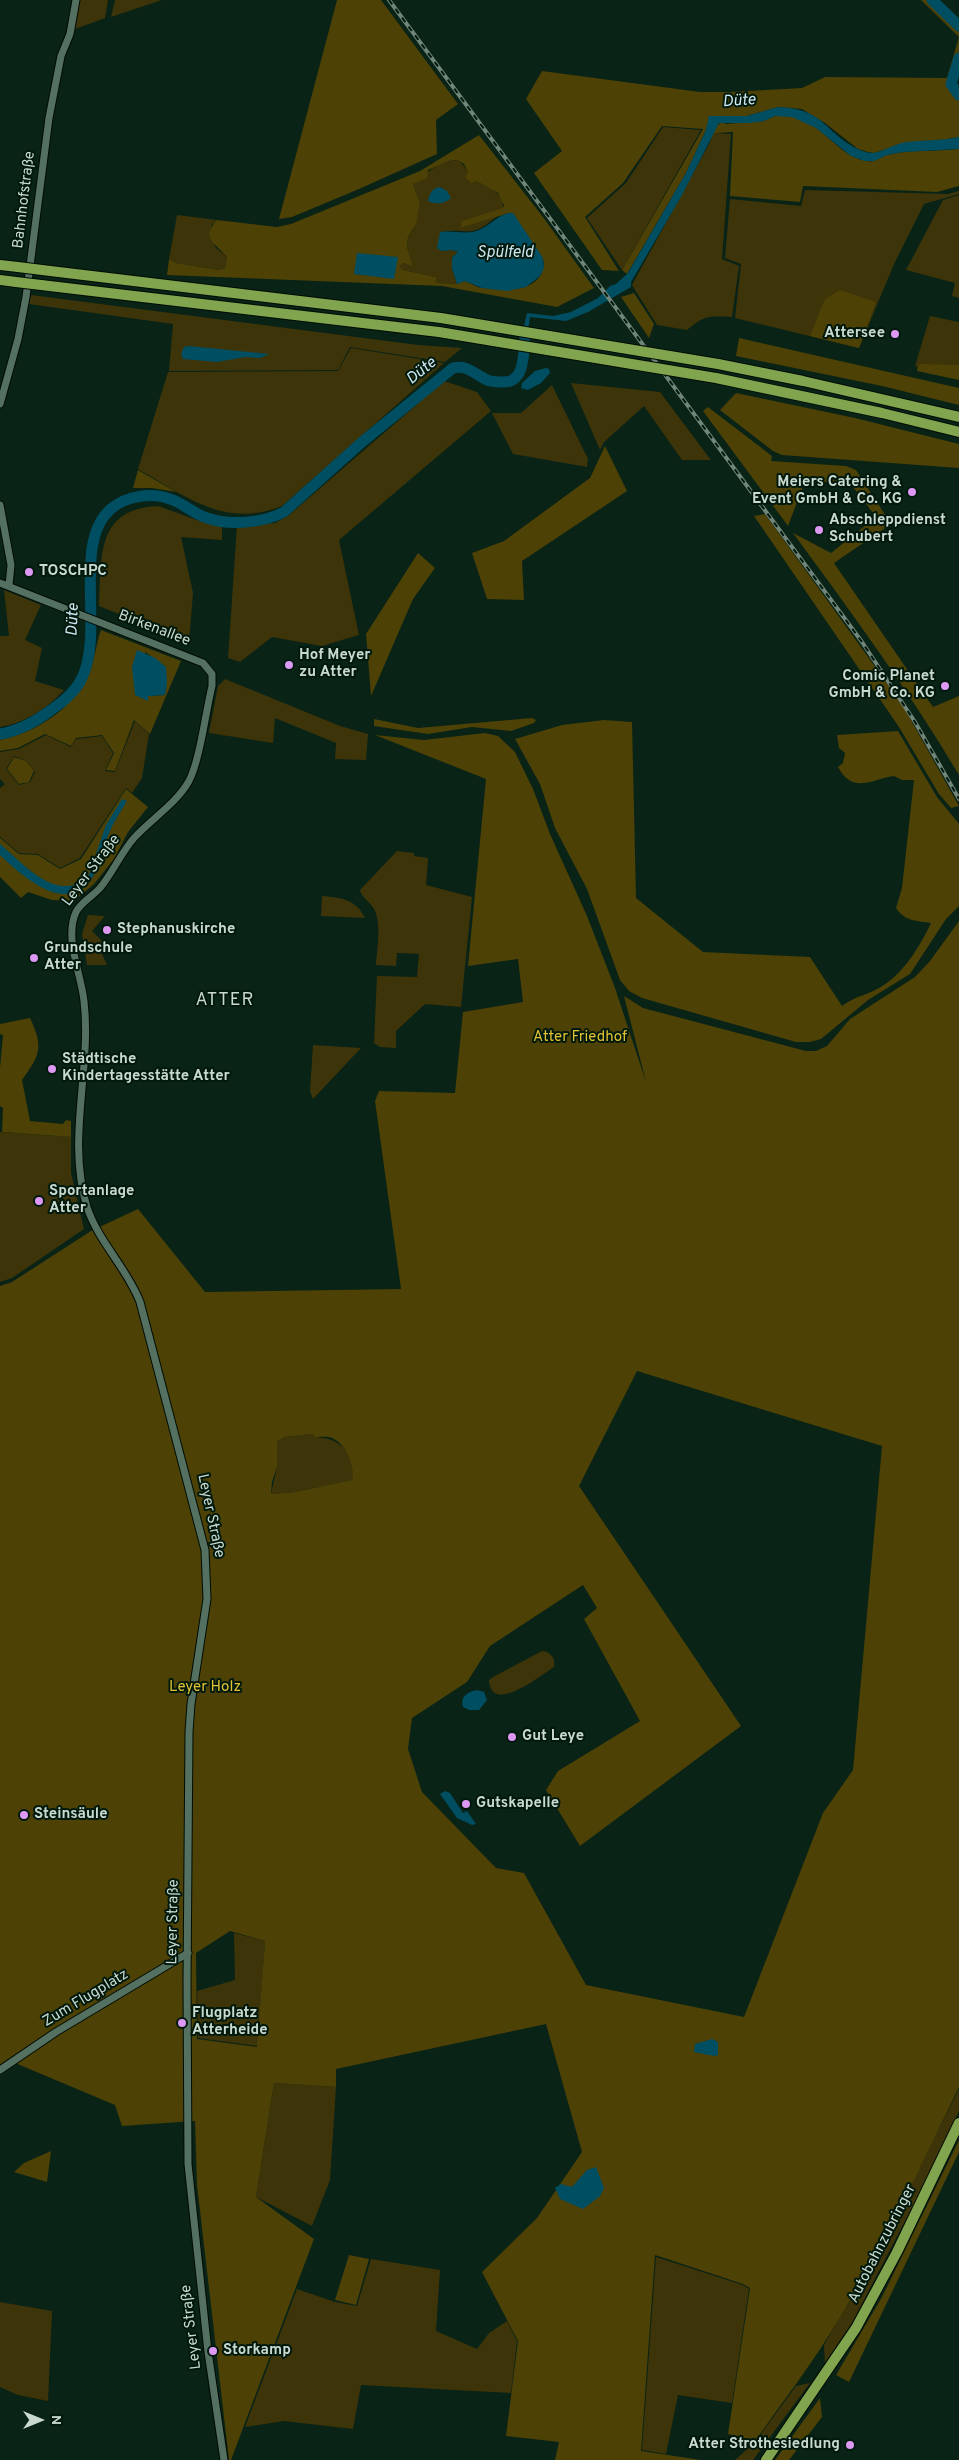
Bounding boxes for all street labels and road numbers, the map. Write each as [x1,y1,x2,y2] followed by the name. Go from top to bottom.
[10,150,40,250] street label: Bahnhofstraße
[115,607,193,651] street label: Birkenallee
[59,832,125,910] street label: Leyer Straße
[192,1472,228,1560] street label: Leyer Straße
[164,1879,184,1965] street label: Leyer Straße
[40,1966,132,2032] street label: Zum Flugplatz
[845,2182,921,2306] street label: Autobahnzubringer
[178,2284,206,2370] street label: Leyer Straße

